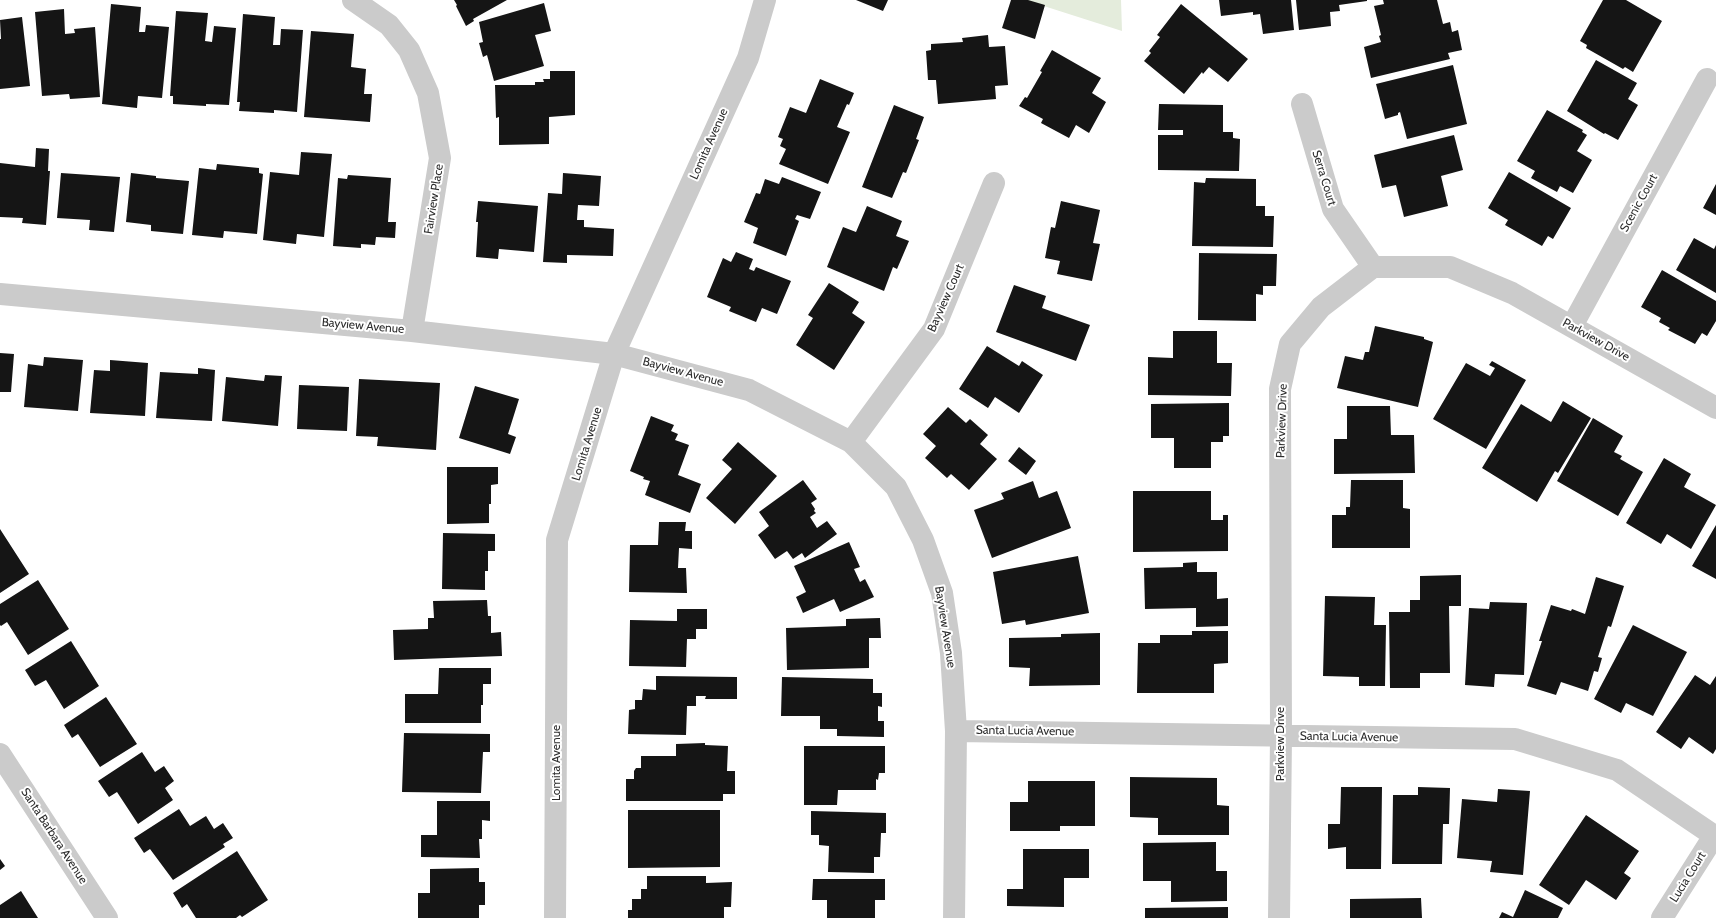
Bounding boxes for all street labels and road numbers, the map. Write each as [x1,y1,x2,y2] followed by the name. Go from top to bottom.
[687,106,731,182] street label: Lomita Avenue
[1309,149,1339,207] street label: Serra Court
[421,163,447,235] street label: Fairview Place
[1617,172,1661,234] street label: Scenic Court
[925,262,967,334] street label: Bayview Court
[321,315,405,337] street label: Bayview Avenue
[1560,316,1632,364] street label: Parkview Drive
[641,354,725,390] street label: Bayview Avenue
[1274,384,1290,458] street label: Parkview Drive
[569,405,605,483] street label: Lomita Avenue
[931,585,959,669] street label: Bayview Avenue
[1273,707,1287,781] street label: Parkview Drive
[976,723,1074,739] street label: Santa Lucia Avenue
[549,725,563,801] street label: Lomita Avenue
[1300,729,1398,745] street label: Santa Lucia Avenue
[18,785,90,887] street label: Santa Barbara Avenue
[1667,849,1709,905] street label: Lucia Court

